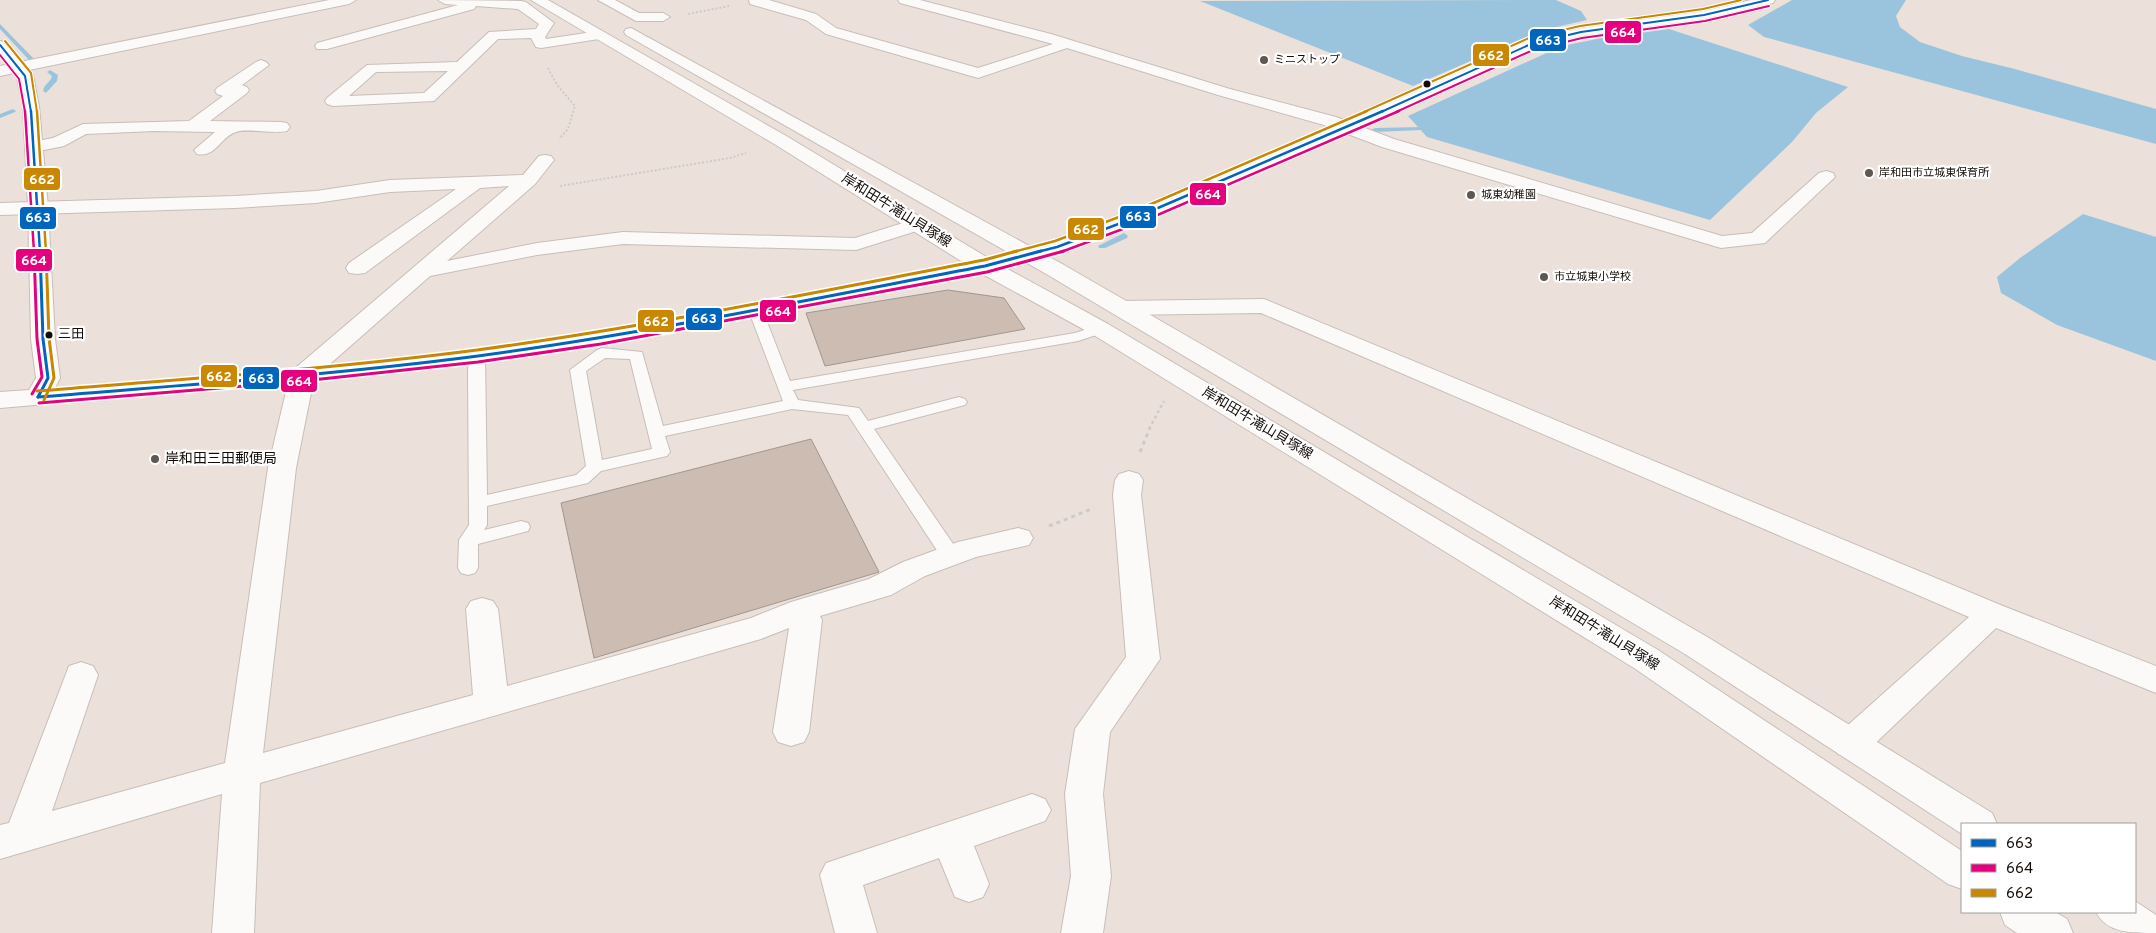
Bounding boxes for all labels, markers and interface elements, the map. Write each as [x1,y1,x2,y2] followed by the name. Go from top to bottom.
[1604,20,1642,44] line badge: 664
[1610,25,1636,42] text: 664
[1529,28,1567,52] line badge: 663
[1535,33,1561,50] text: 663
[1472,43,1510,67] line badge: 662
[1478,48,1504,65] text: 662
[1274,53,1340,67] place label: ミニストップ
[1258,54,1270,66] marker: ミニストップ
[1422,79,1432,89] unlabelled marker
[1879,166,1990,180] place label: 岸和田市立城東保育所
[23,167,61,191] line badge: 662
[1863,167,1875,179] marker: 岸和田市立城東保育所
[838,170,954,252] street label: 岸和田牛滝山貝塚線
[29,172,55,189] text: 662
[1189,182,1227,206] line badge: 664
[1195,187,1221,204] text: 664
[1481,188,1536,202] place label: 城東幼稚園
[1465,189,1477,201] marker: 城東幼稚園
[1119,205,1157,229] line badge: 663
[19,206,57,230] line badge: 663
[1125,209,1151,226] text: 663
[25,210,51,227] text: 663
[1067,217,1105,241] line badge: 662
[1073,222,1099,239] text: 662
[15,248,53,272] line badge: 664
[21,253,47,270] text: 664
[1554,270,1631,284] place label: 市立城東小学校
[1538,271,1550,283] marker: 市立城東小学校
[759,299,797,323] line badge: 664
[765,304,791,321] text: 664
[685,307,723,331] line badge: 663
[637,309,675,333] line badge: 662
[691,311,717,328] text: 663
[643,314,669,331] text: 662
[58,327,84,343] place label: 三田
[44,330,54,340] marker: 三田
[200,364,238,388] line badge: 662
[242,366,280,390] line badge: 663
[206,369,232,386] text: 662
[280,369,318,393] line badge: 664
[248,371,274,388] text: 663
[286,374,312,391] text: 664
[1199,384,1315,464] street label: 岸和田牛滝山貝塚線
[165,451,277,468] place label: 岸和田三田郵便局
[149,453,161,465] marker: 岸和田三田郵便局
[1546,593,1662,675] street label: 岸和田牛滝山貝塚線
[1961,823,2136,913] legend
[2006,835,2033,854] text: 663
[2006,860,2033,879] text: 664
[2006,885,2033,904] text: 662

